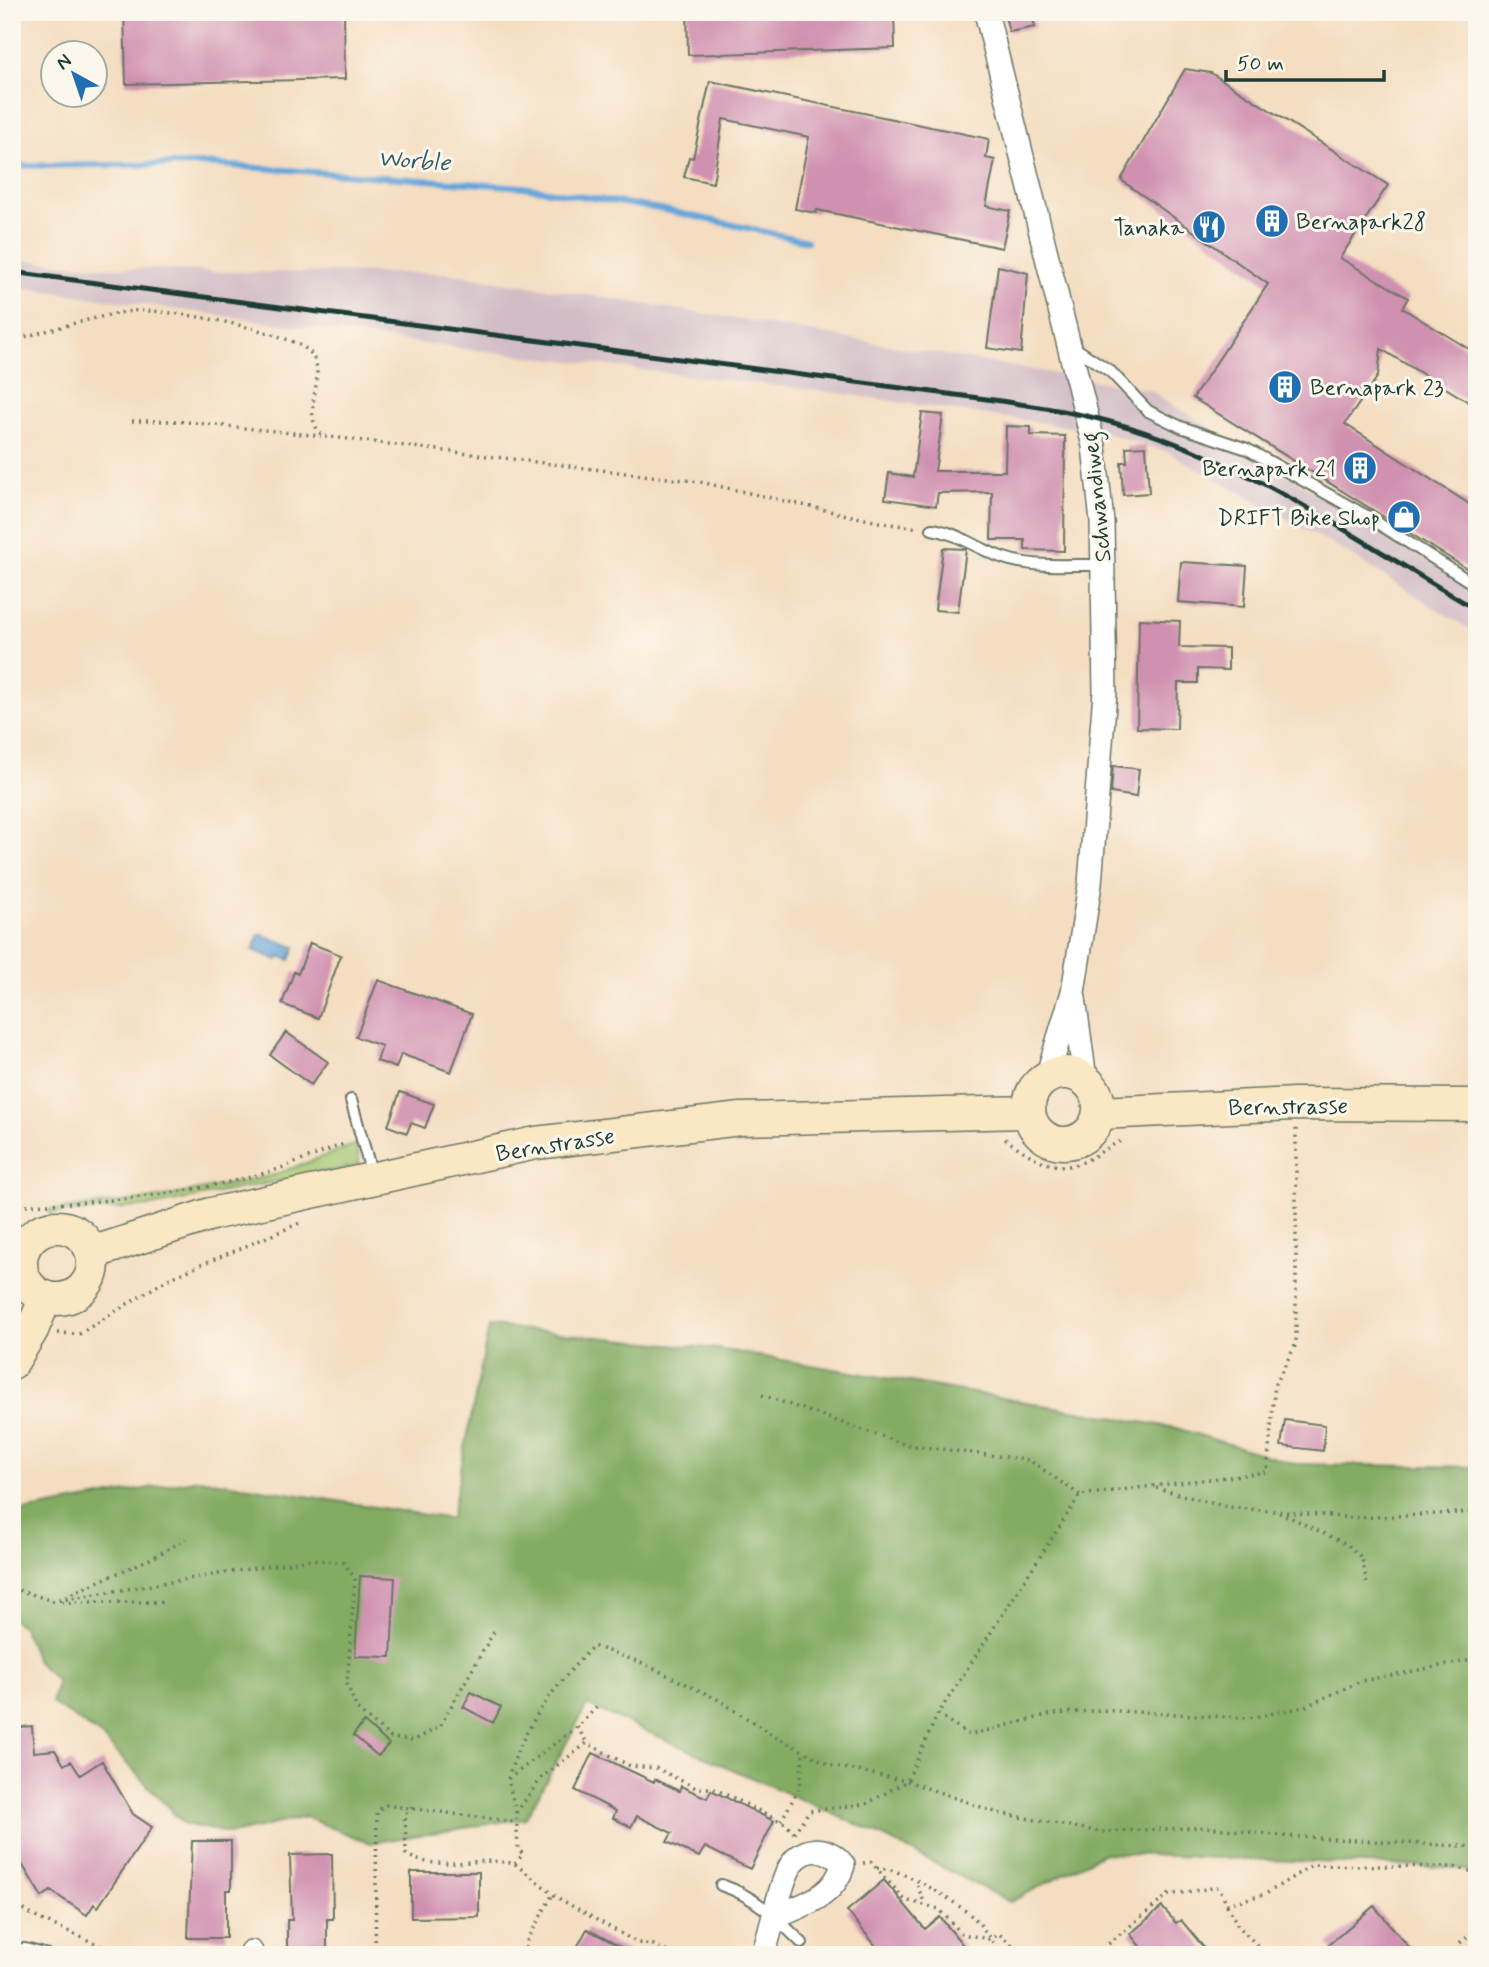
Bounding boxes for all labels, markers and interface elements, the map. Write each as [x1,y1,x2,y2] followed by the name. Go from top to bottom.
[38,38,108,108] north arrow
[1226,38,1384,82] scale bar
[51,48,77,76] text: N
[1237,50,1284,78] text: 50 m
[377,144,452,180] water label: Worble
[1253,202,1291,240] building icon: Bernapark28
[1190,208,1228,246] restaurant icon: Tanaka
[1296,208,1426,238] place label: Bernapark28
[1113,214,1184,244] place label: Tanaka
[1266,368,1304,406] building icon: Bernapark 23
[1310,374,1444,404] place label: Bernapark 23
[1076,430,1122,563] street label: Schwandiweg
[1341,449,1379,487] building icon: Bernapark 21
[1202,455,1336,485] place label: Bernapark 21
[1385,498,1423,536] shop icon: DRIFT Bike Shop
[1217,504,1380,534] place label: DRIFT Bike Shop
[1228,1092,1348,1124] street label: Bernstrasse
[494,1122,617,1170] street label: Bernstrasse

